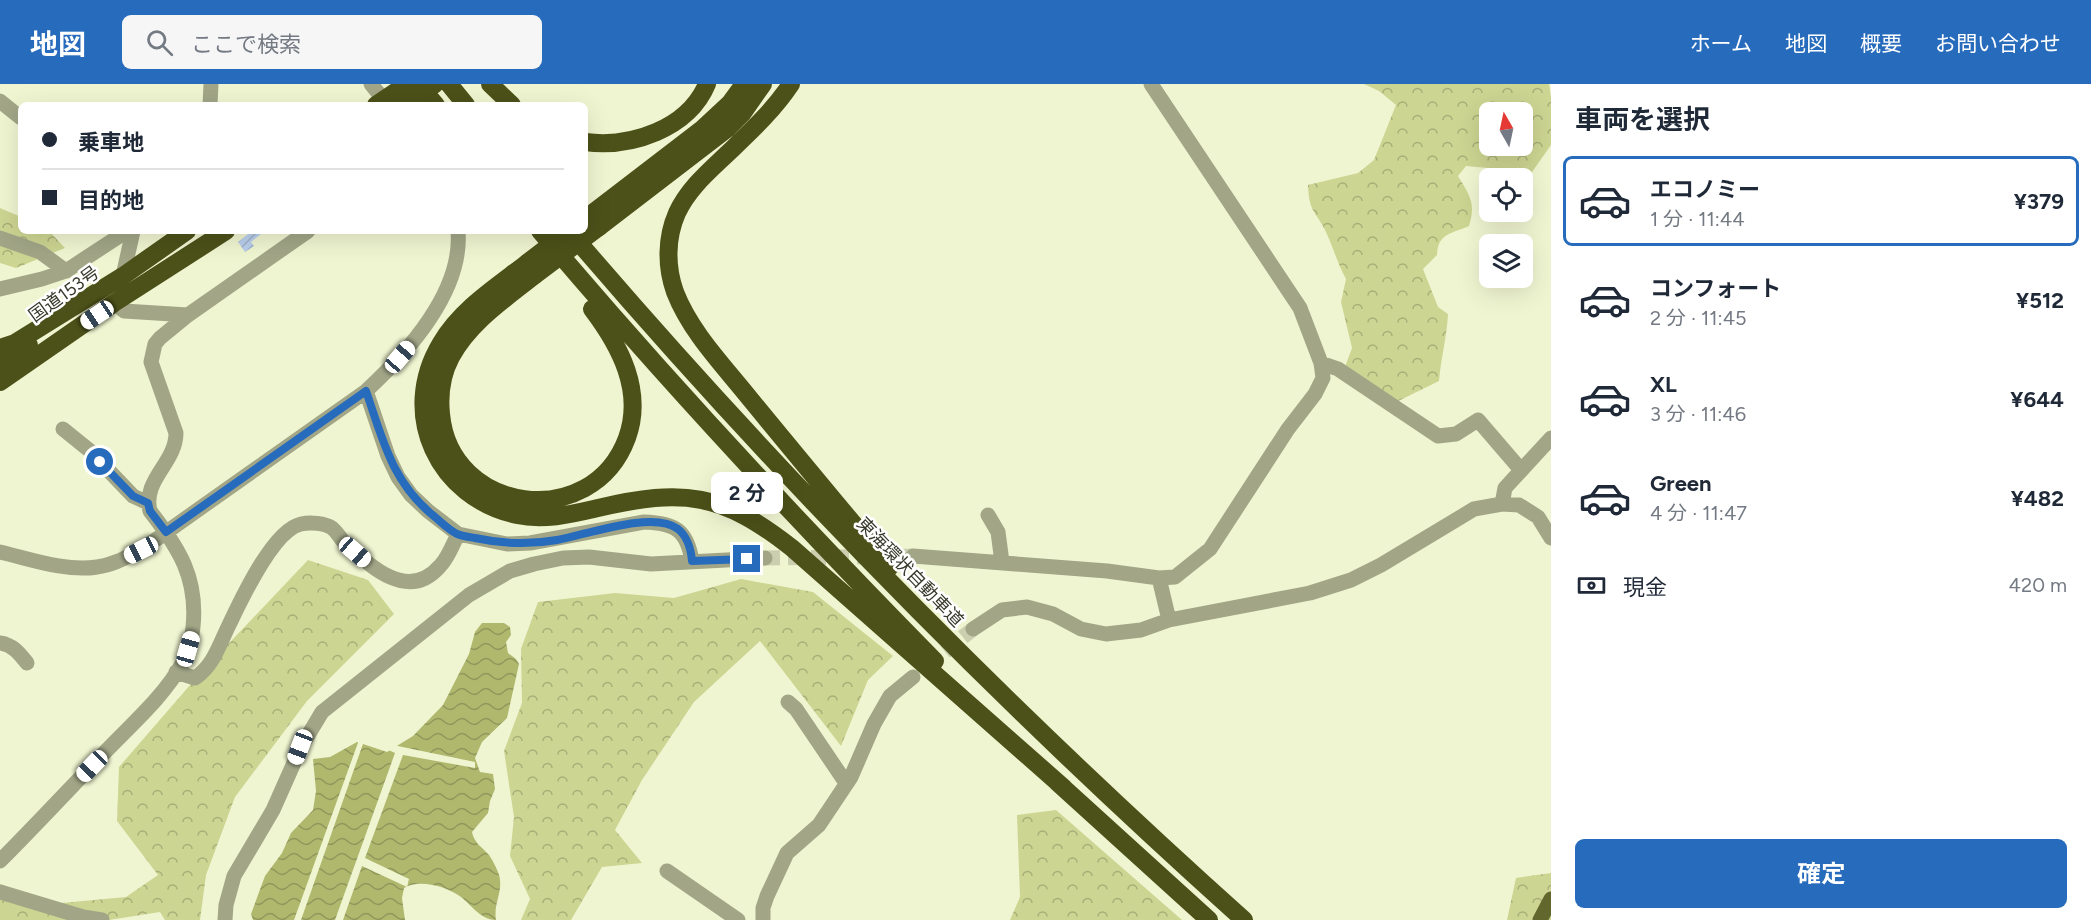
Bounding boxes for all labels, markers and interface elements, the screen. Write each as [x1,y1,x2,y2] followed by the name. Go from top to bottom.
[122,15,542,69] search box
[143,26,176,59] icon: search
[30,27,86,61] text: 地図
[191,31,301,58] text: ここで検索
[1690,31,1752,56] text: ホーム
[1785,31,1827,56] text: 地図
[1860,31,1902,56] text: 概要
[1935,31,2061,56] text: お問い合わせ
[1479,102,1533,156] north arrow
[1479,102,1533,288] map controls
[1575,103,1710,136] text: 車両を選択
[78,129,144,156] text: 乗車地
[1479,168,1533,222] button: locate
[1578,174,1632,228] icon: car
[1650,176,1760,203] text: エコノミー
[78,187,144,214] text: 目的地
[2014,188,2064,215] text: ¥379
[1650,207,1745,231] text: 1 分 · 11:44
[1479,234,1533,288] button: layers
[25,261,103,327] street label: 国道153号
[1578,273,1632,327] icon: car
[1650,275,1781,302] text: コンフォート
[2016,287,2064,314] text: ¥512
[77,297,117,333] car
[1650,306,1747,330] text: 2 分 · 11:45
[381,338,419,376] car
[1650,371,1677,398] text: XL
[1578,372,1632,426] icon: car
[2010,386,2064,413] text: ¥644
[1650,402,1746,426] text: 3 分 · 11:46
[86,448,113,475] route start
[1650,470,1712,497] text: Green
[1578,471,1632,525] icon: car
[711,472,783,514] callout: 2 分
[729,481,765,505] text: 2 分
[2011,485,2064,512] text: ¥482
[1650,501,1747,525] text: 4 分 · 11:47
[852,513,968,631] street label: 東海環状自動車道
[336,533,374,571] car
[121,534,161,566] car
[733,545,760,572] route end
[1575,569,1608,602] icon: cash
[2009,573,2067,597] text: 420 m
[1623,574,1667,601] text: 現金
[174,629,202,669] car
[285,727,315,767] car
[73,747,111,785] car
[1575,839,2067,908] button: 確定

